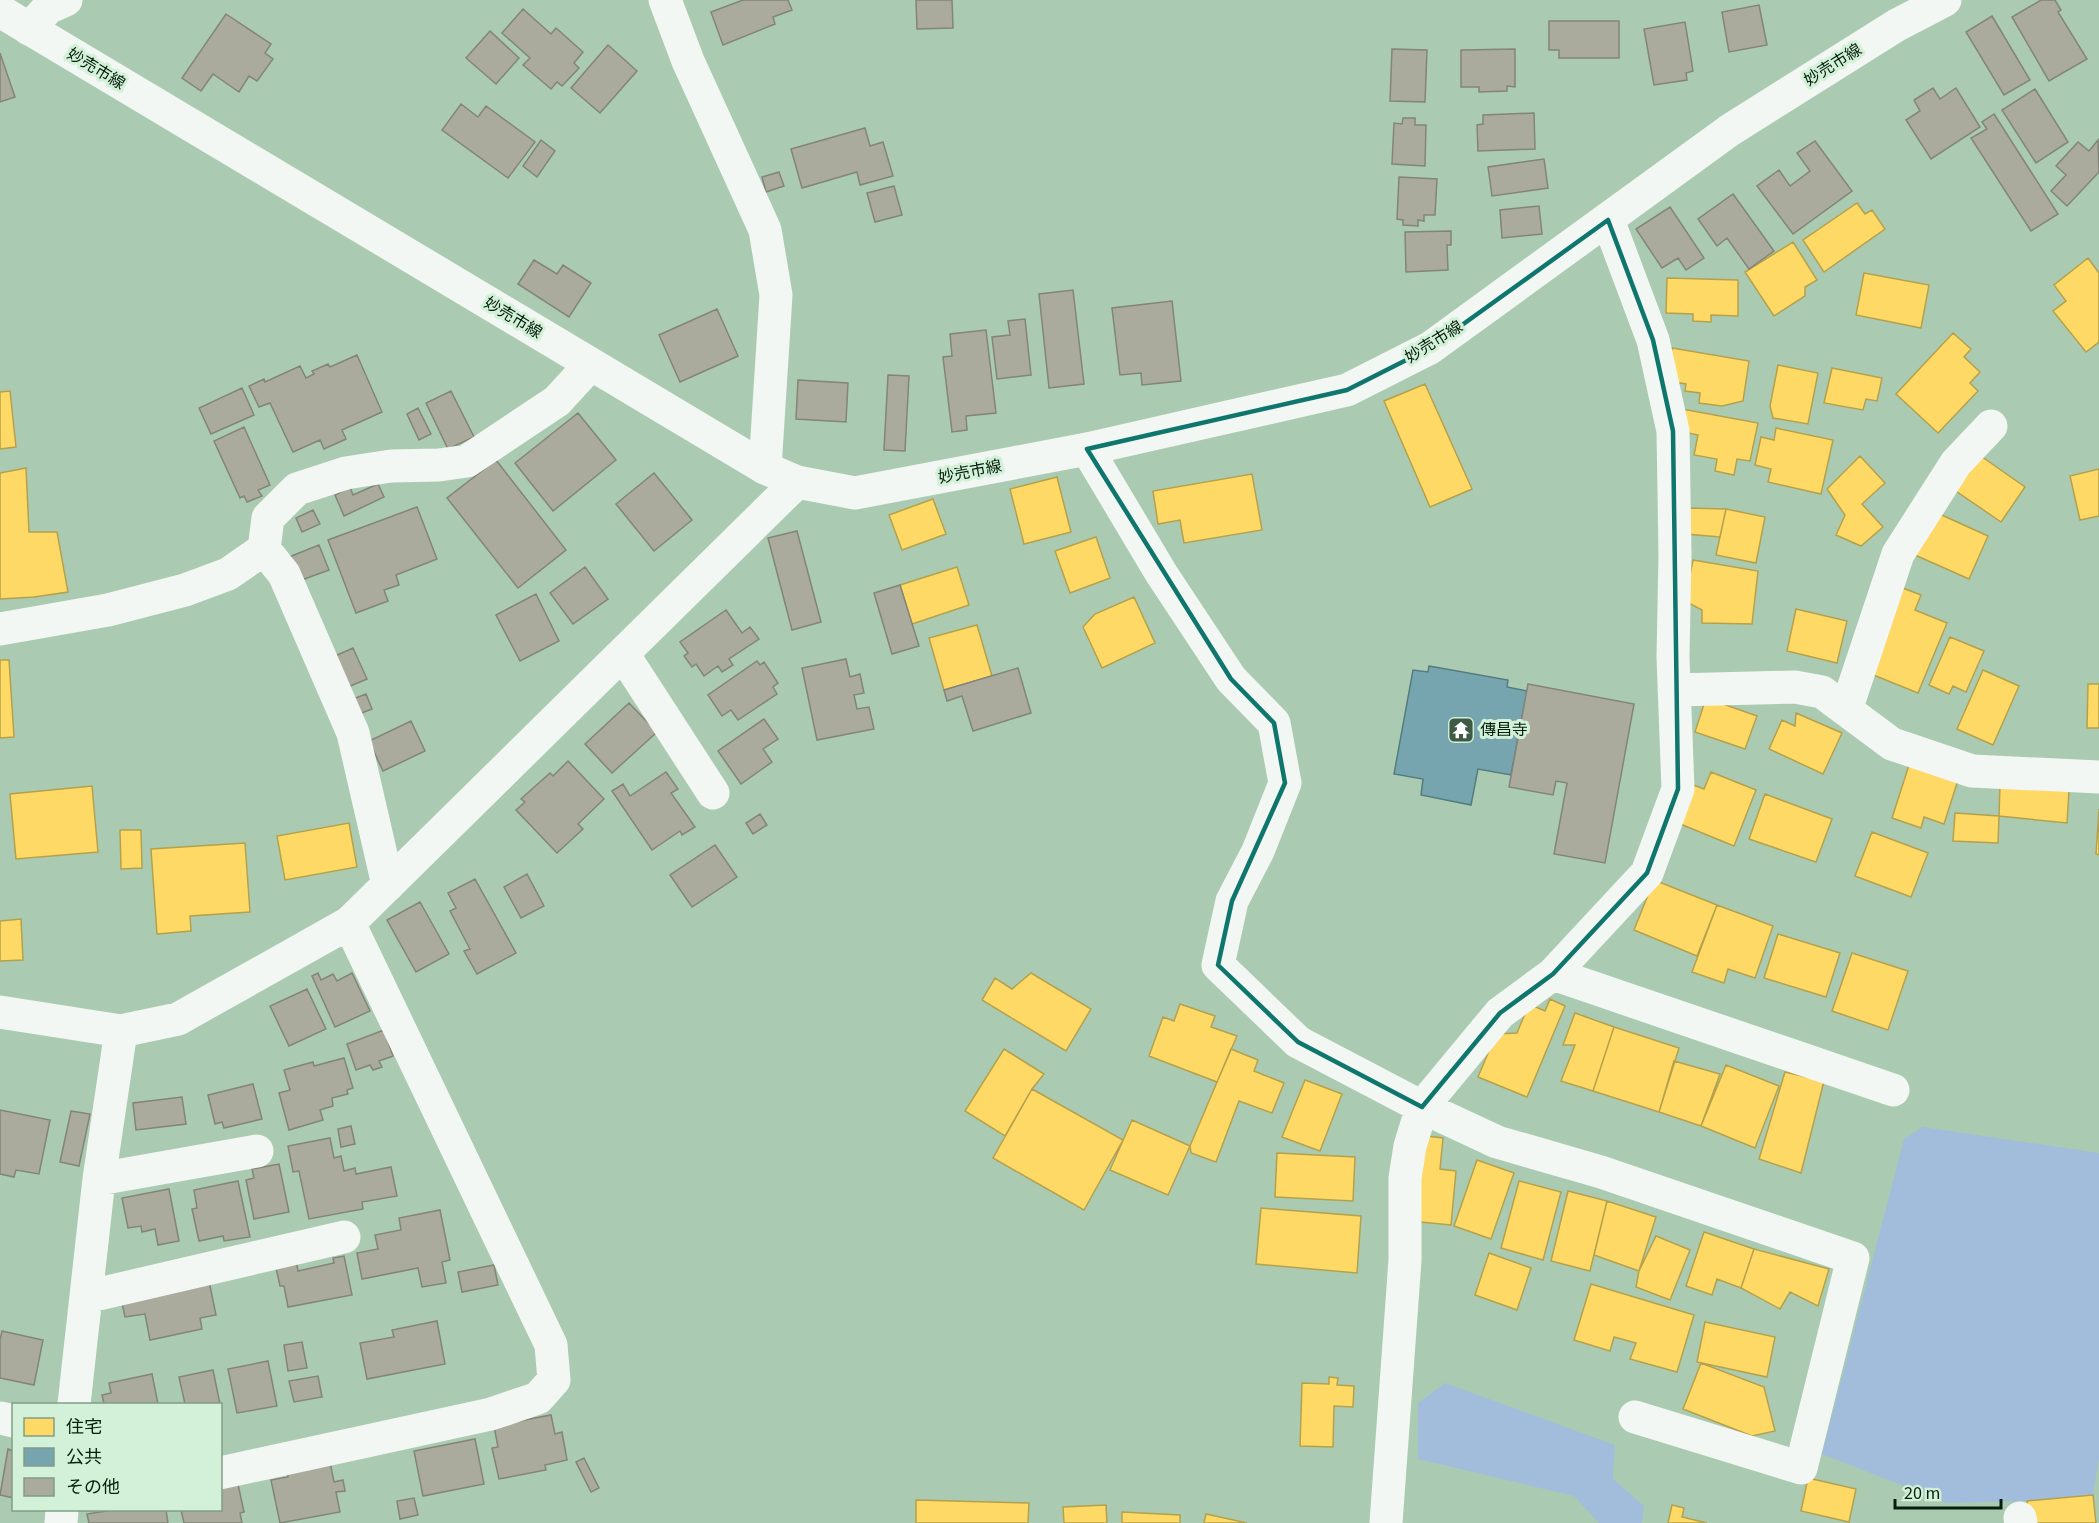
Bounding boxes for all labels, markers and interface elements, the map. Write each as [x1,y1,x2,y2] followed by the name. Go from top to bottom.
[1800,39,1866,91] street label: 妙売市線
[63,43,129,95] street label: 妙売市線
[480,292,546,344] street label: 妙売市線
[1401,316,1467,368] street label: 妙売市線
[936,455,1004,489] street label: 妙売市線
[1446,715,1476,745] temple icon: 傳昌寺
[1480,719,1528,741] place label: 傳昌寺
[12,1403,222,1511] legend
[66,1415,102,1440] text: 住宅
[66,1445,102,1470] text: 公共
[1895,1472,2002,1510] scale bar
[66,1475,120,1500] text: その他
[1904,1481,1940,1506] text: 20 m

